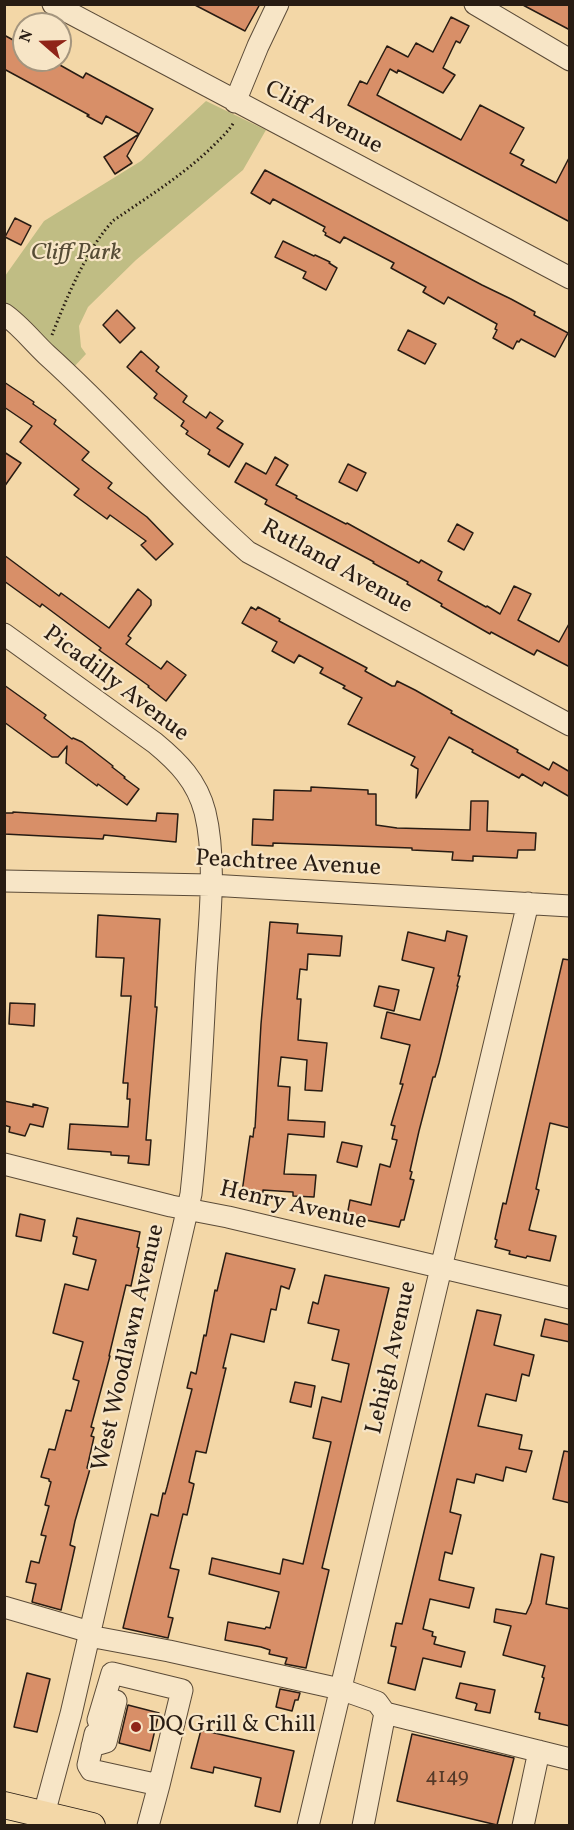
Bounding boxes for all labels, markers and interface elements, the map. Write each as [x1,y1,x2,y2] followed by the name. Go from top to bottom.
[12,12,72,72] north arrow
[15,27,39,46] text: N
[259,76,387,162] street label: Cliff Avenue
[31,241,121,269] park label: Cliff Park
[255,515,417,621] street label: Rutland Avenue
[36,621,194,749] street label: Picadilly Avenue
[194,846,382,884] street label: Peachtree Avenue
[217,1176,369,1238] street label: Henry Avenue
[88,1222,172,1474] street label: West Woodlawn Avenue
[361,1279,425,1437] street label: Lehigh Avenue
[148,1713,316,1741] place label: DQ Grill & Chill
[129,1720,143,1734] marker: DQ Grill & Chill
[425,1765,469,1791] house number: 4149

